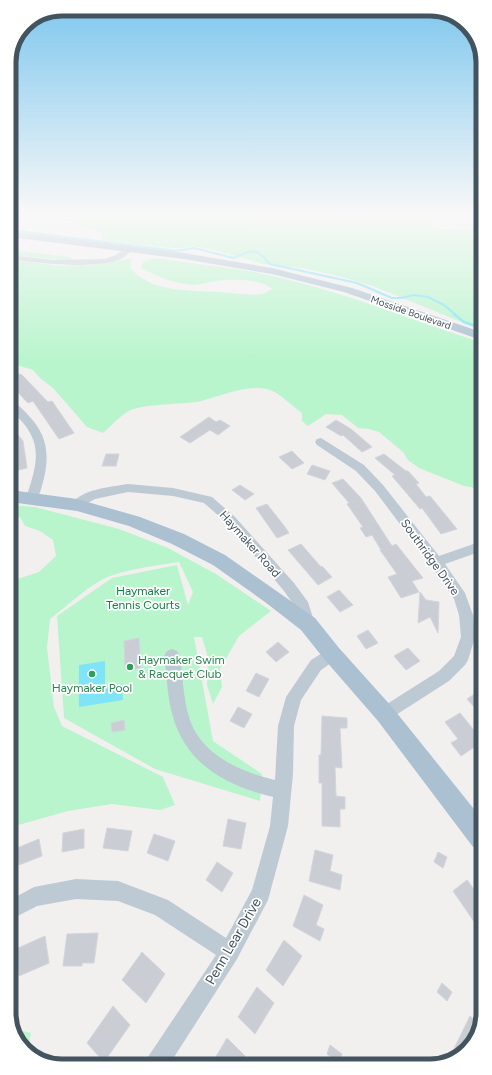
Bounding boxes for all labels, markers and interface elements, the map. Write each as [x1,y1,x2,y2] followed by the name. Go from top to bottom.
[369,293,453,332] street label: Mosside Boulevard
[217,508,283,580] street label: Haymaker Road
[398,516,463,598] street label: Southridge Drive
[106,584,180,612] park label: Haymaker Tennis Courts
[138,653,225,681] place label: Haymaker Swim & Racquet Club
[125,662,135,672] marker: Haymaker Swim & Racquet Club
[87,669,97,679] marker: Haymaker Pool
[52,681,132,695] place label: Haymaker Pool
[202,895,265,988] street label: Penn Lear Drive

